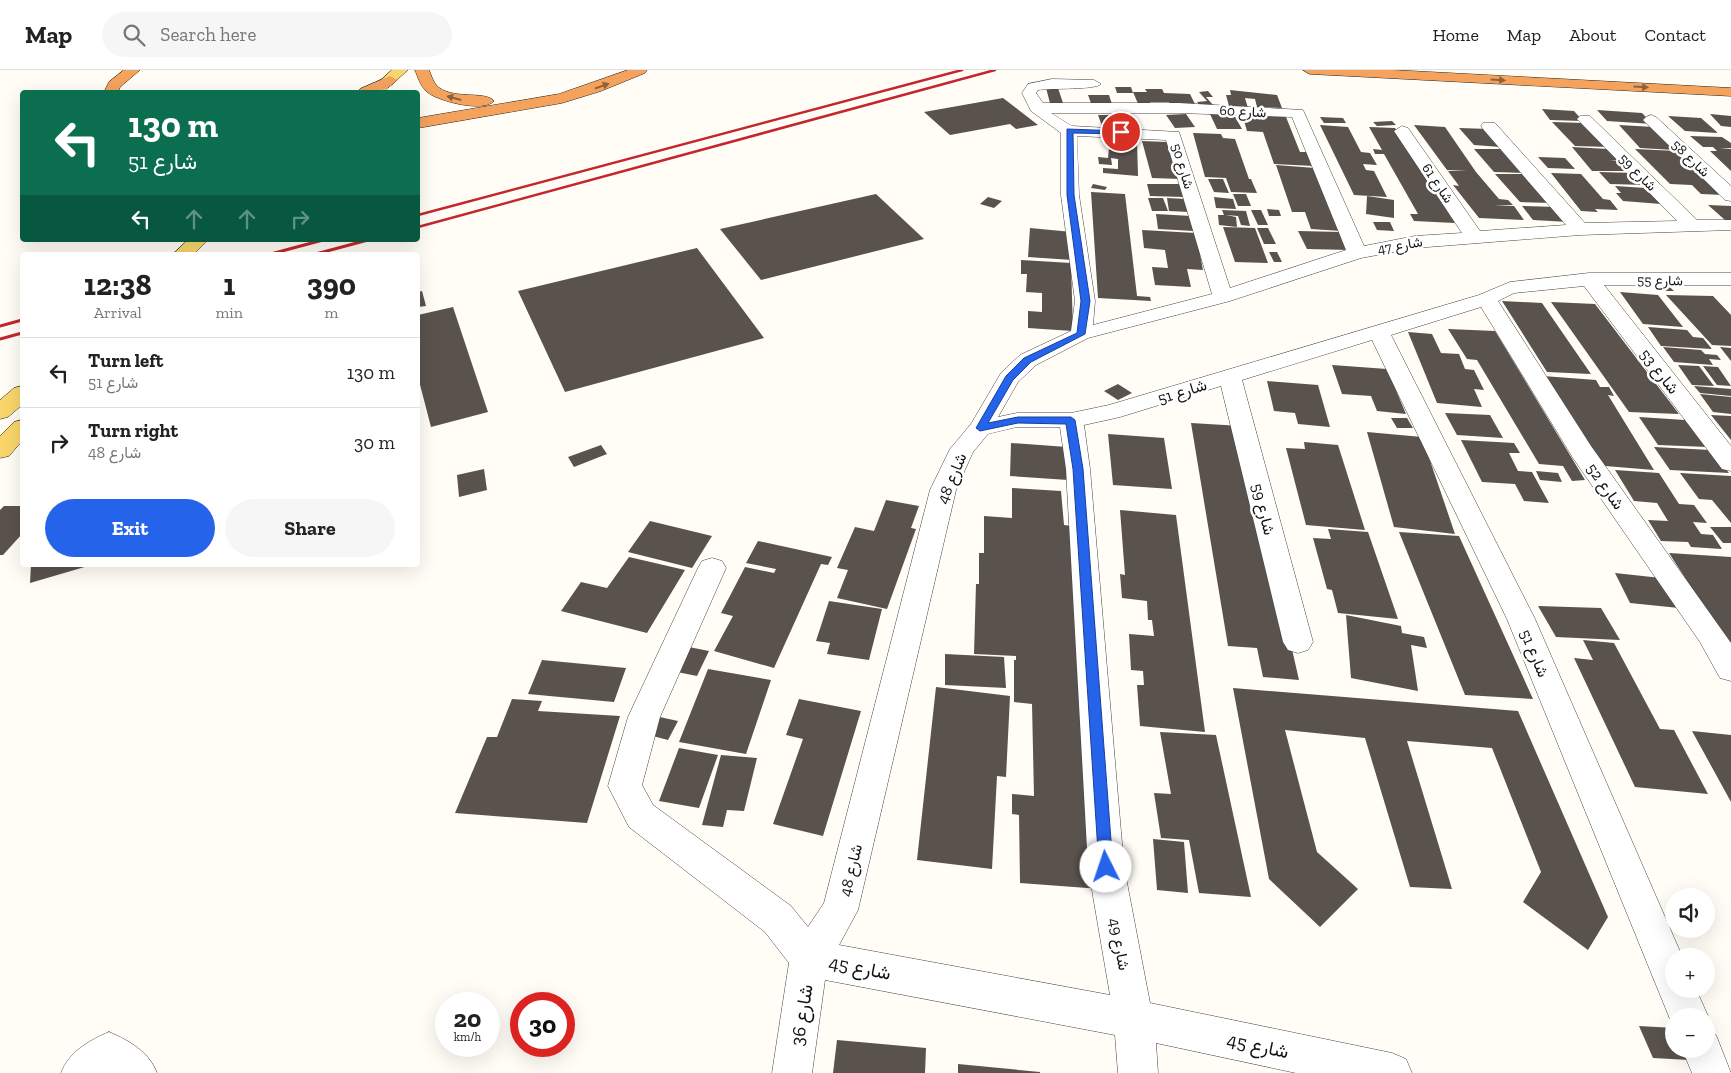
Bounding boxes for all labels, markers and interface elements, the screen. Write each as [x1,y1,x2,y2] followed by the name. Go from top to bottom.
[102,12,452,57] search box
[25,20,72,49] text: Map
[120,21,148,49] icon: search
[160,23,257,46] text: Search here
[1432,24,1479,46] text: Home
[1507,24,1541,46] text: Map
[1569,24,1616,46] text: About
[1644,24,1706,46] text: Contact
[1490,76,1506,84] one-way arrow
[595,82,610,90] one-way arrow
[1633,84,1649,92] one-way arrow
[447,93,462,101] one-way arrow
[1219,102,1267,123] street label: شارع 60
[128,104,218,146] text: 130 m
[45,110,110,175] icon: left
[1100,111,1142,153] pin
[1107,118,1135,146] icon: arrive
[1667,136,1713,182] street label: شارع 58
[1166,141,1197,191] street label: شارع 50
[128,148,197,175] text: شارع 51
[1614,150,1660,196] street label: شارع 59
[1417,160,1457,207] street label: شارع 61
[127,205,155,233] icon: left
[180,205,208,233] icon: ahead
[233,205,261,233] icon: ahead
[286,205,314,233] icon: right
[1376,233,1424,260] street label: شارع 47
[84,267,152,303] text: 12:38
[223,267,235,303] text: 1
[307,267,356,303] text: 390
[1637,272,1683,291] street label: شارع 55
[94,303,142,322] text: Arrival
[216,303,243,322] text: min
[325,303,338,322] text: m
[1635,345,1683,399] street label: شارع 53
[88,349,163,372] text: Turn left
[45,359,73,387] icon: left
[347,361,395,384] text: 130 m
[88,373,138,392] text: شارع 51
[1155,375,1209,410] street label: شارع 51
[88,419,178,442] text: Turn right
[45,429,73,457] icon: right
[354,431,395,454] text: 30 m
[88,443,141,462] text: شارع 48
[932,450,972,507] street label: شارع 48
[1581,459,1628,514] street label: شارع 52
[1246,481,1279,537] street label: شارع 59
[45,499,215,557] button: Exit
[225,499,395,557] button: Share
[1514,626,1553,681] street label: شارع 51
[1079,840,1131,892] position arrow
[835,842,868,899] street label: شارع 48
[1665,888,1715,1058] map controls
[1665,888,1715,938] button: sound
[1103,916,1134,972] street label: شارع 49
[1665,948,1715,998] button: +
[827,950,893,986] street label: شارع 45
[785,983,819,1048] street label: شارع 36
[510,992,575,1057] speed limit sign: 30
[454,1003,481,1033] text: 20
[1665,1008,1715,1058] button: −
[1225,1028,1291,1064] street label: شارع 45
[454,1030,481,1044] text: km/h

